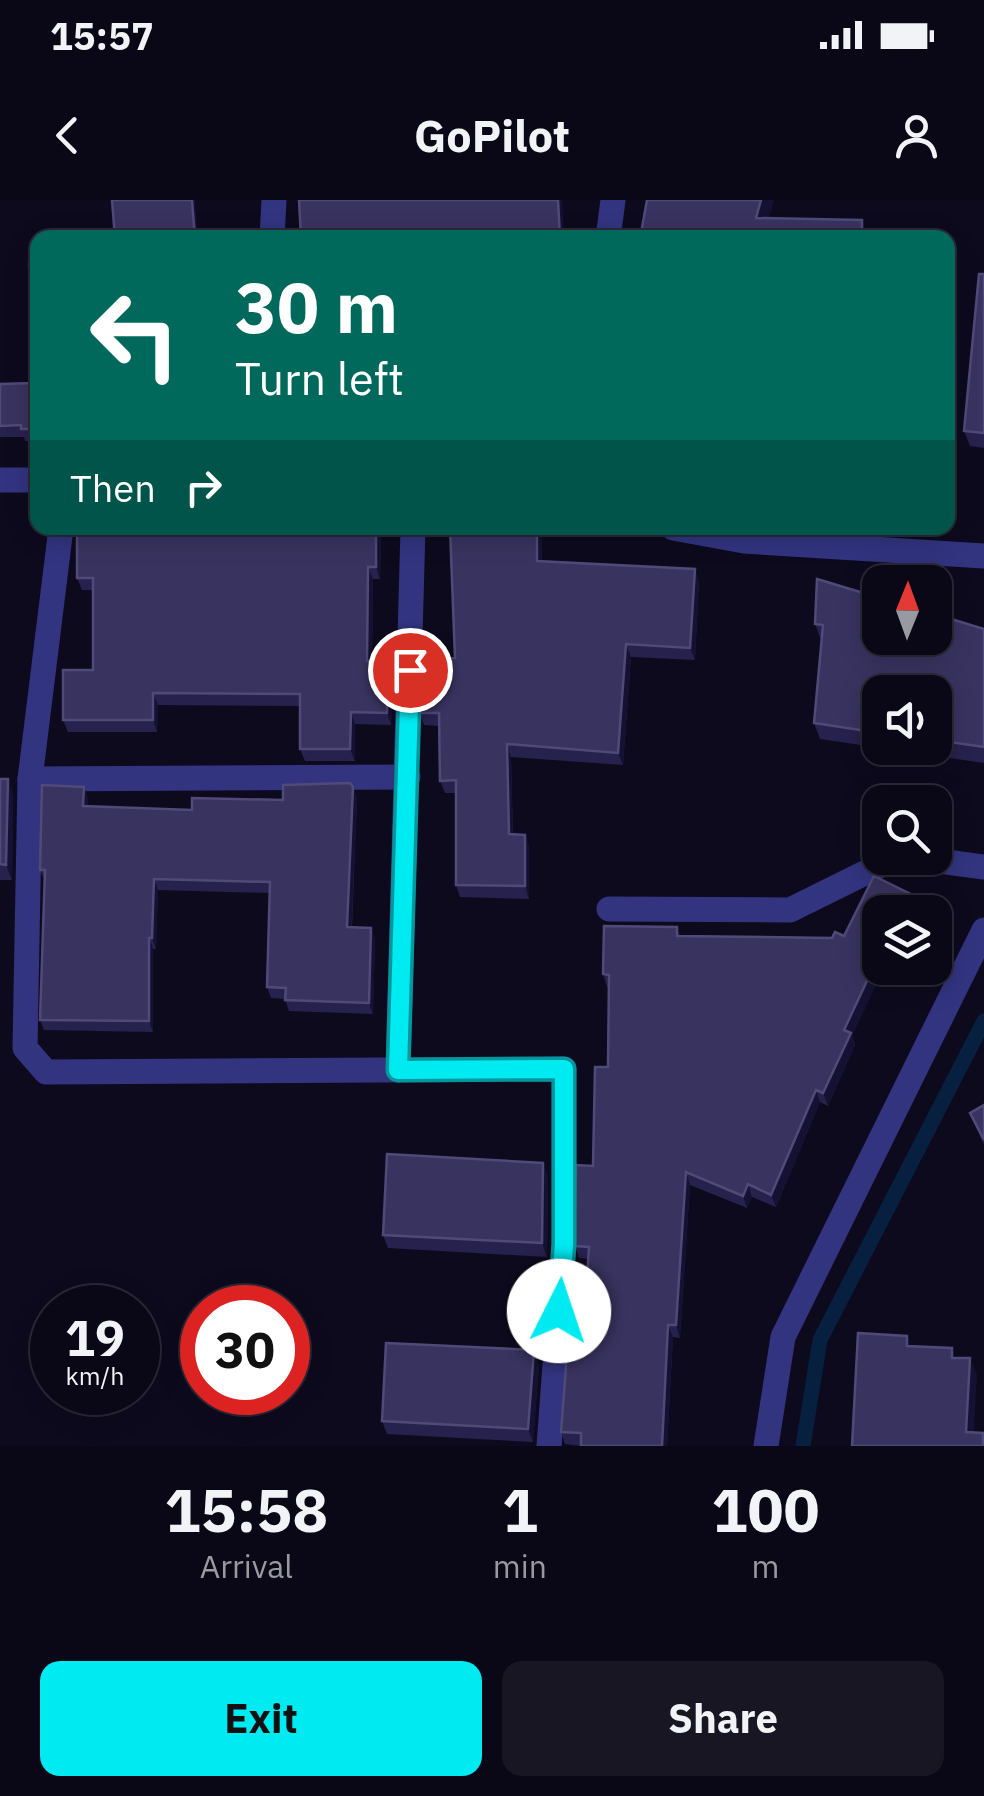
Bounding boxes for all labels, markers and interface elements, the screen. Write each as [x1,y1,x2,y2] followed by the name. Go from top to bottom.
[50,11,154,60] text: 15:57
[414,106,570,164] text: GoPilot
[40,108,95,163] icon: back
[889,108,944,163] icon: person
[235,261,398,352] text: 30 m
[70,270,200,400] icon: left
[235,349,404,407] text: Turn left
[176,460,231,515] icon: right
[70,463,156,512] text: Then
[862,565,952,655] north arrow
[862,565,952,985] map controls
[368,628,453,713] pin
[383,643,438,698] icon: arrive
[862,675,952,765] button: sound
[862,785,952,875] button: search
[862,895,952,985] button: layers
[507,1259,611,1363] position arrow
[180,1285,310,1415] speed limit sign: 30
[65,1305,125,1370] text: 19
[66,1359,124,1392] text: km/h
[165,1470,328,1549] text: 15:58
[502,1470,538,1549] text: 1
[711,1470,819,1549] text: 100
[200,1545,293,1587] text: Arrival
[493,1545,547,1587] text: min
[752,1545,779,1587] text: m
[40,1661,482,1776] button: Exit
[502,1661,944,1776] button: Share

